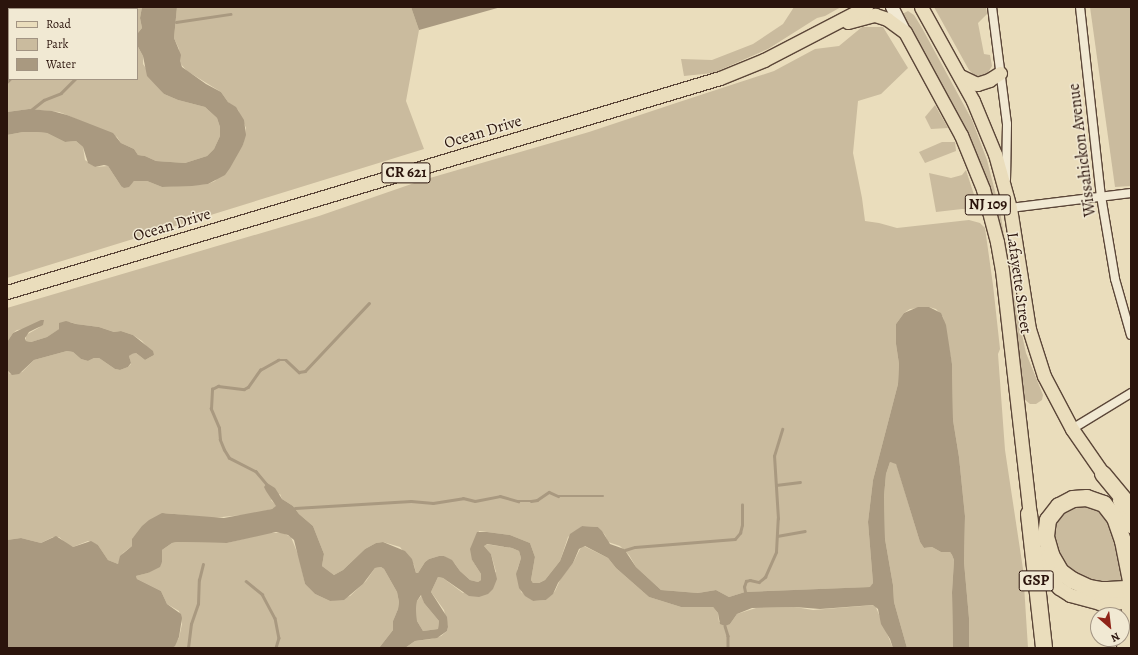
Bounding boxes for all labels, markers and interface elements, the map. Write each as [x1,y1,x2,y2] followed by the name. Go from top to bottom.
[8,8,138,80] legend
[46,16,71,32] text: Road
[46,36,69,52] text: Park
[46,56,76,72] text: Water
[1064,82,1100,218] street label: Wissahickon Avenue
[442,111,524,153] street label: Ocean Drive
[381,160,431,186] road number: CR 621
[964,192,1012,218] road number: NJ 109
[131,204,213,246] street label: Ocean Drive
[1002,231,1036,335] street label: Lafayette Street
[1018,568,1054,594] road number: GSP
[1090,607,1130,647] north arrow
[1108,629,1122,646] text: N

